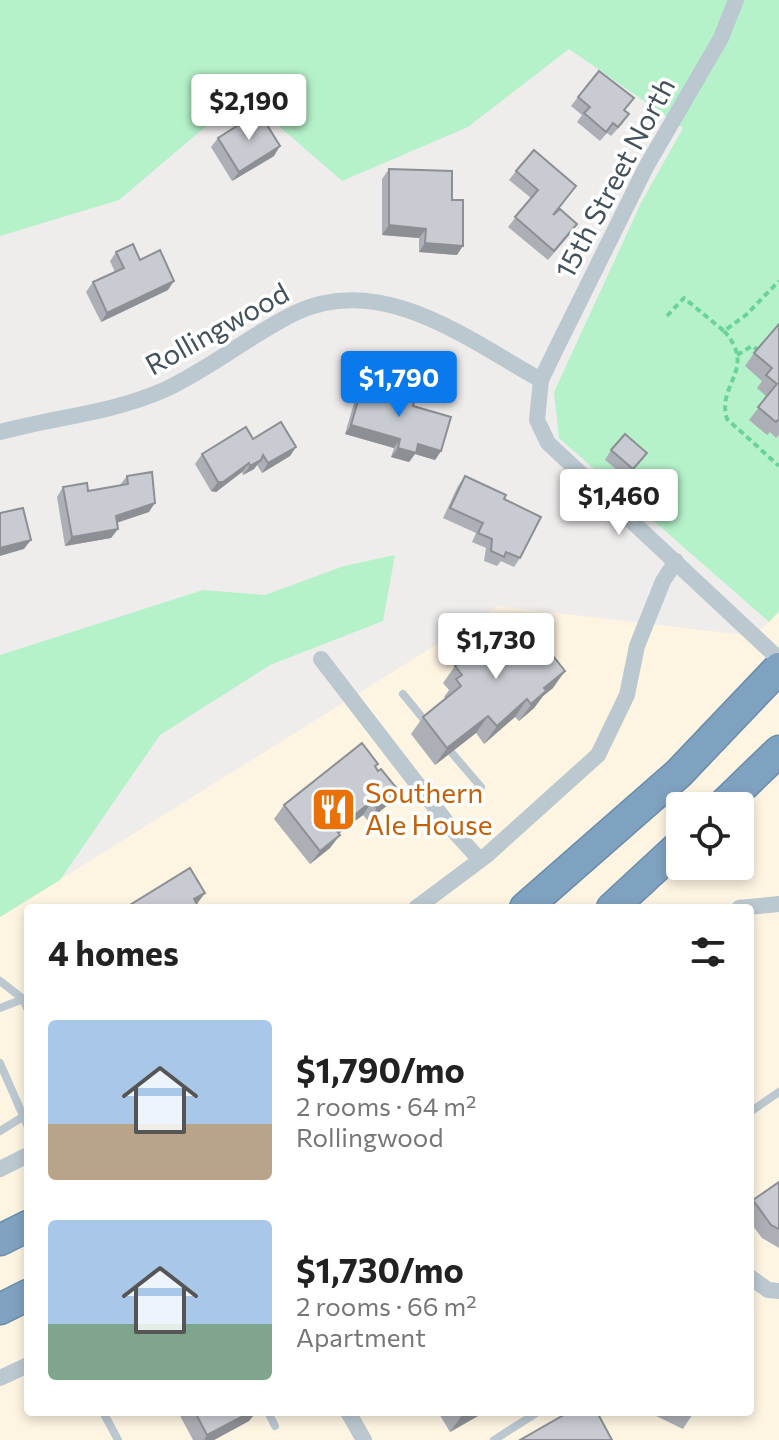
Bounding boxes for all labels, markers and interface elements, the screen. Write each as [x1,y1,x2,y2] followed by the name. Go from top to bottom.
[547,72,681,284] street label: 15th Street North
[184,74,314,142] pin: $2,190
[209,84,289,115] text: $2,190
[139,275,294,381] street label: Rollingwood
[334,351,464,419] pin: $1,790
[359,361,439,392] text: $1,790
[554,469,684,537] pin: $1,460
[578,479,660,510] text: $1,460
[431,613,561,681] pin: $1,730
[456,623,536,654] text: $1,730
[365,775,492,841] place label: Southern Ale House
[310,785,358,833] restaurant icon: Southern Ale House
[666,792,754,880] map controls
[666,792,754,880] button: locate
[686,930,730,974] icon: filters
[48,931,179,973] text: 4 homes
[296,1048,465,1090] text: $1,790/mo
[112,1052,208,1148] icon: home
[296,1090,477,1121] text: 2 rooms · 64 m²
[296,1121,443,1152] text: Rollingwood
[296,1248,464,1290] text: $1,730/mo
[112,1252,208,1348] icon: home
[296,1290,477,1321] text: 2 rooms · 66 m²
[296,1321,426,1352] text: Apartment

